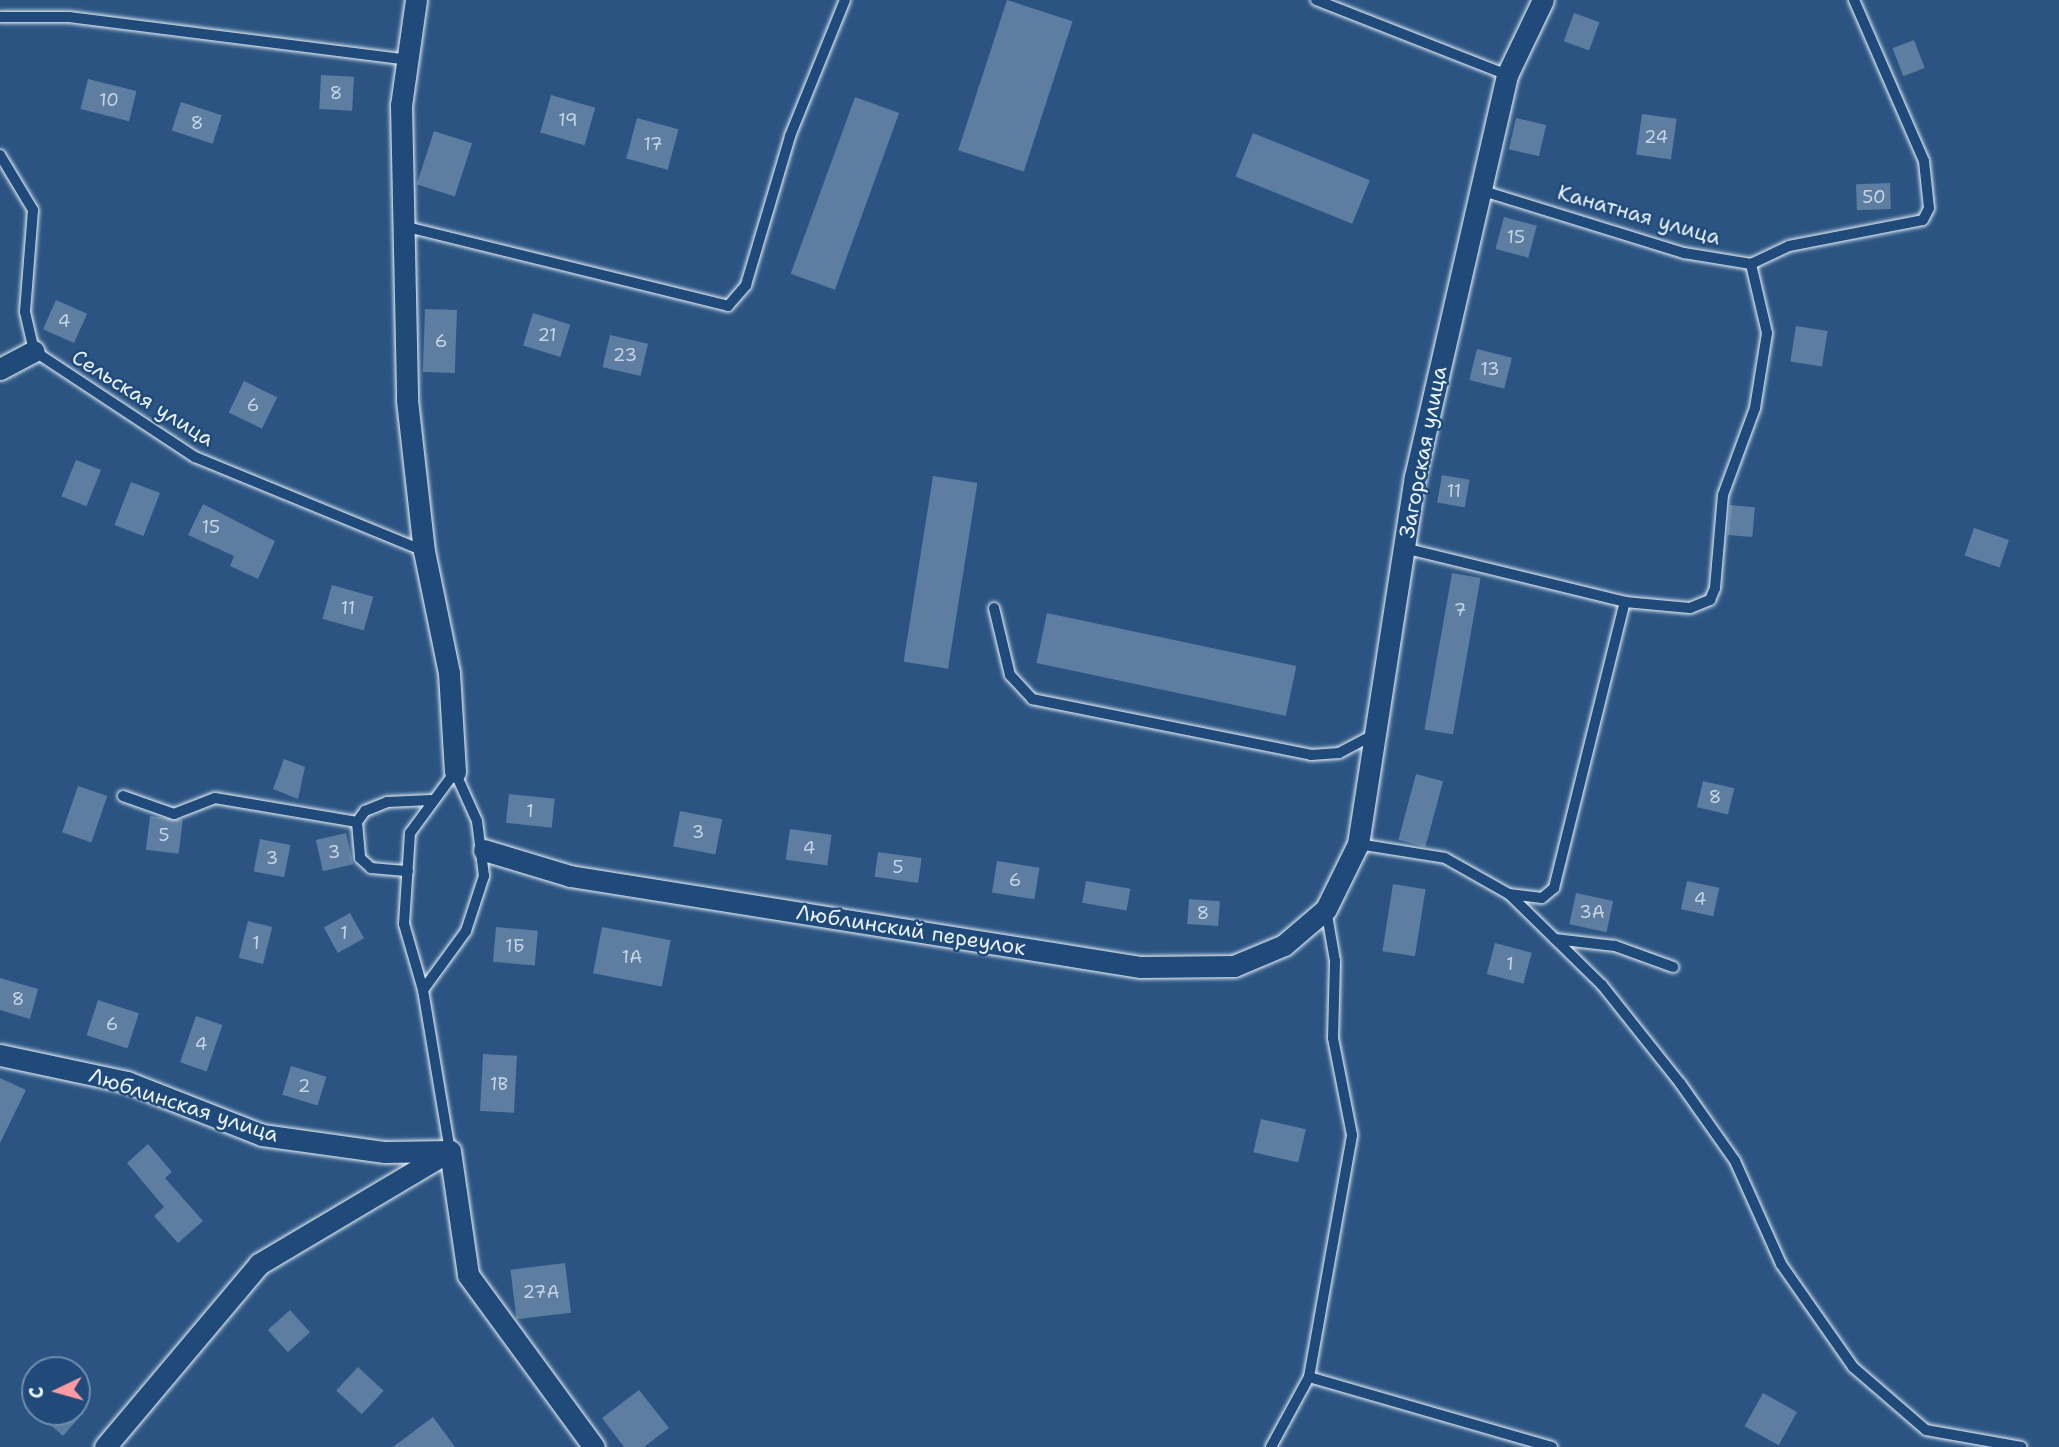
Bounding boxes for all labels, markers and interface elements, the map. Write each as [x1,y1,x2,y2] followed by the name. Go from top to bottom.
[330,82,342,104] house number: 8
[99,89,119,111] house number: 10
[558,109,578,131] house number: 19
[191,112,203,134] house number: 8
[1644,126,1668,148] house number: 24
[643,133,663,155] house number: 17
[1555,180,1723,250] street label: Канатная улица
[1862,186,1886,208] house number: 50
[1507,226,1525,248] house number: 15
[58,310,70,332] house number: 4
[537,324,557,346] house number: 21
[435,330,447,352] house number: 6
[67,344,219,452] street label: Сельская улица
[613,344,637,366] house number: 23
[1480,358,1500,380] house number: 13
[1394,364,1452,540] street label: Загорская улица
[247,394,259,416] house number: 6
[1447,480,1461,502] house number: 11
[202,516,220,538] house number: 15
[341,597,355,619] house number: 11
[1454,599,1466,621] house number: 7
[1709,786,1721,808] house number: 8
[526,800,534,822] house number: 1
[692,821,704,843] house number: 3
[158,824,170,846] house number: 5
[803,837,815,859] house number: 4
[328,841,340,863] house number: 3
[266,847,278,869] house number: 3
[892,856,904,878] house number: 5
[1009,869,1021,891] house number: 6
[1694,888,1706,910] house number: 4
[795,899,1027,961] street label: Люблинский переулок
[1579,901,1605,923] house number: 3А
[1197,902,1209,924] house number: 8
[340,922,348,944] house number: 1
[252,932,260,954] house number: 1
[505,935,525,957] house number: 1Б
[622,946,642,968] house number: 1А
[1506,953,1514,975] house number: 1
[12,988,24,1010] house number: 8
[106,1013,118,1035] house number: 6
[195,1033,207,1055] house number: 4
[86,1062,282,1148] street label: Люблинская улица
[490,1073,508,1095] house number: 1В
[298,1075,310,1097] house number: 2
[522,1281,560,1303] house number: 27А
[21,1356,91,1426] north arrow
[24,1386,50,1400] text: С

